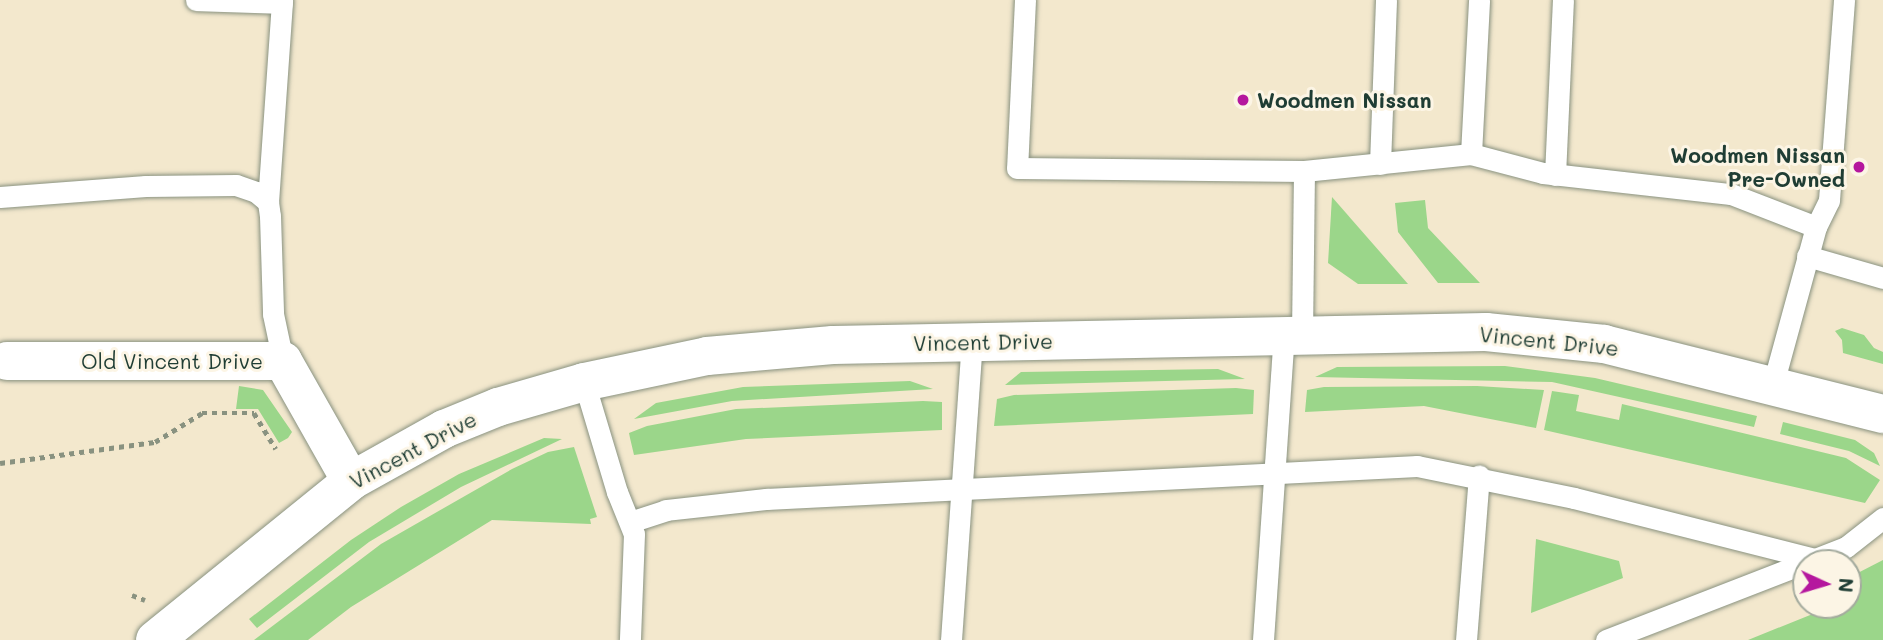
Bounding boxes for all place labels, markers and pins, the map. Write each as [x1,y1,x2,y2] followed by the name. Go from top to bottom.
[1257,87,1432,113] place label: Woodmen Nissan
[1235,92,1251,108] marker: Woodmen Nissan
[1670,142,1845,192] place label: Woodmen Nissan Pre-Owned
[1851,159,1867,175] marker: Woodmen Nissan Pre-Owned

